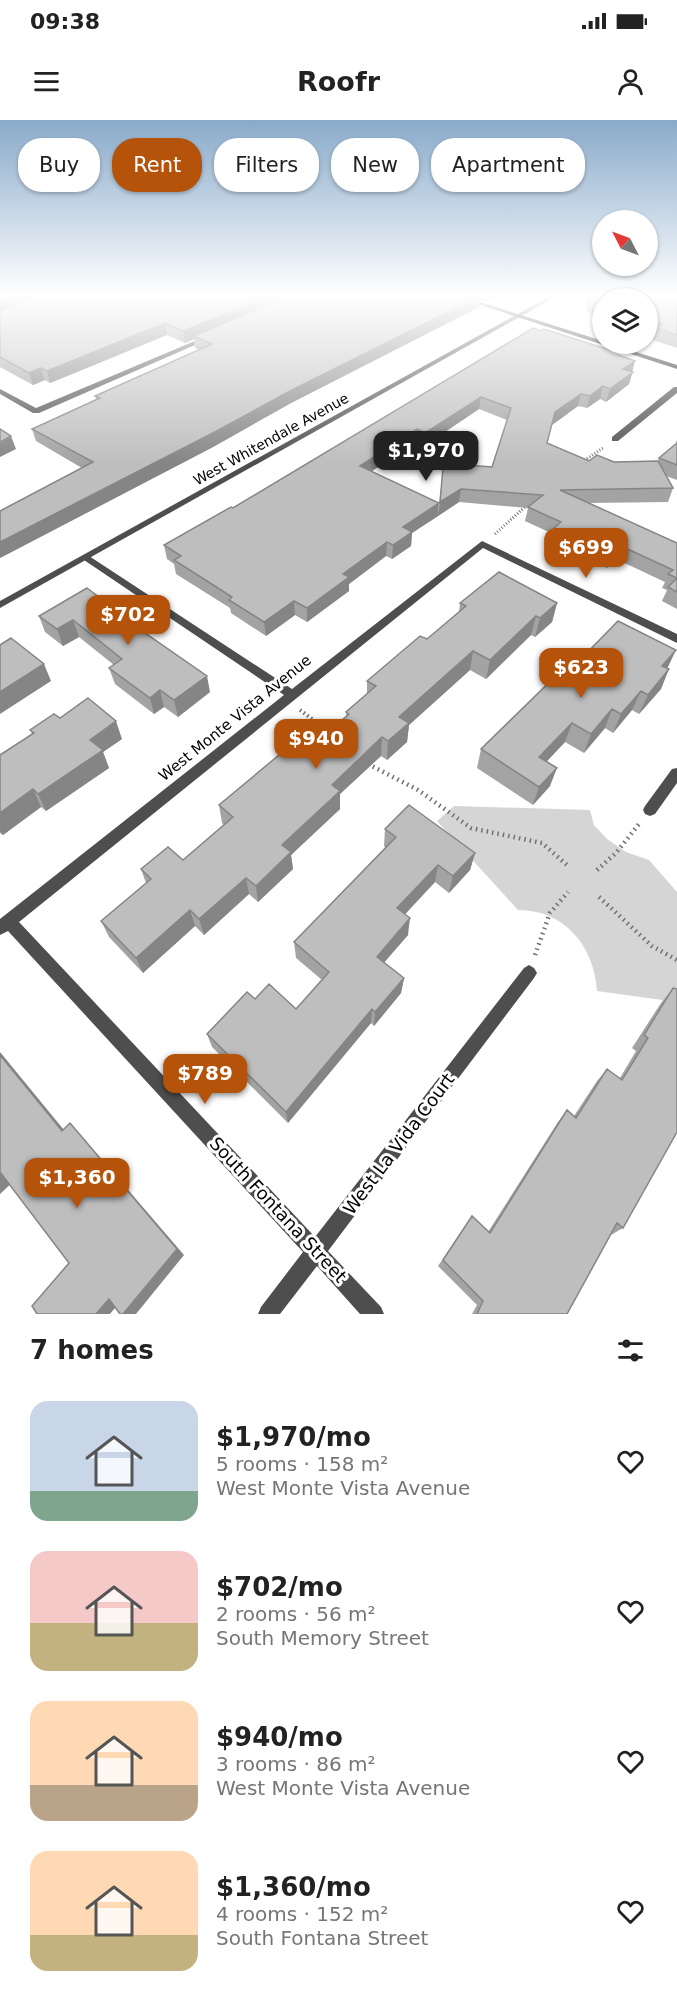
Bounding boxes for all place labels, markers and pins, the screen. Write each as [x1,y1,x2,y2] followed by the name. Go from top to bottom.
[377,431,475,482] pin: $1,970
[550,528,622,579] pin: $699
[92,595,164,646] pin: $702
[545,648,617,699] pin: $623
[280,719,352,770] pin: $940
[169,1054,241,1105] pin: $789
[28,1158,126,1209] pin: $1,360

